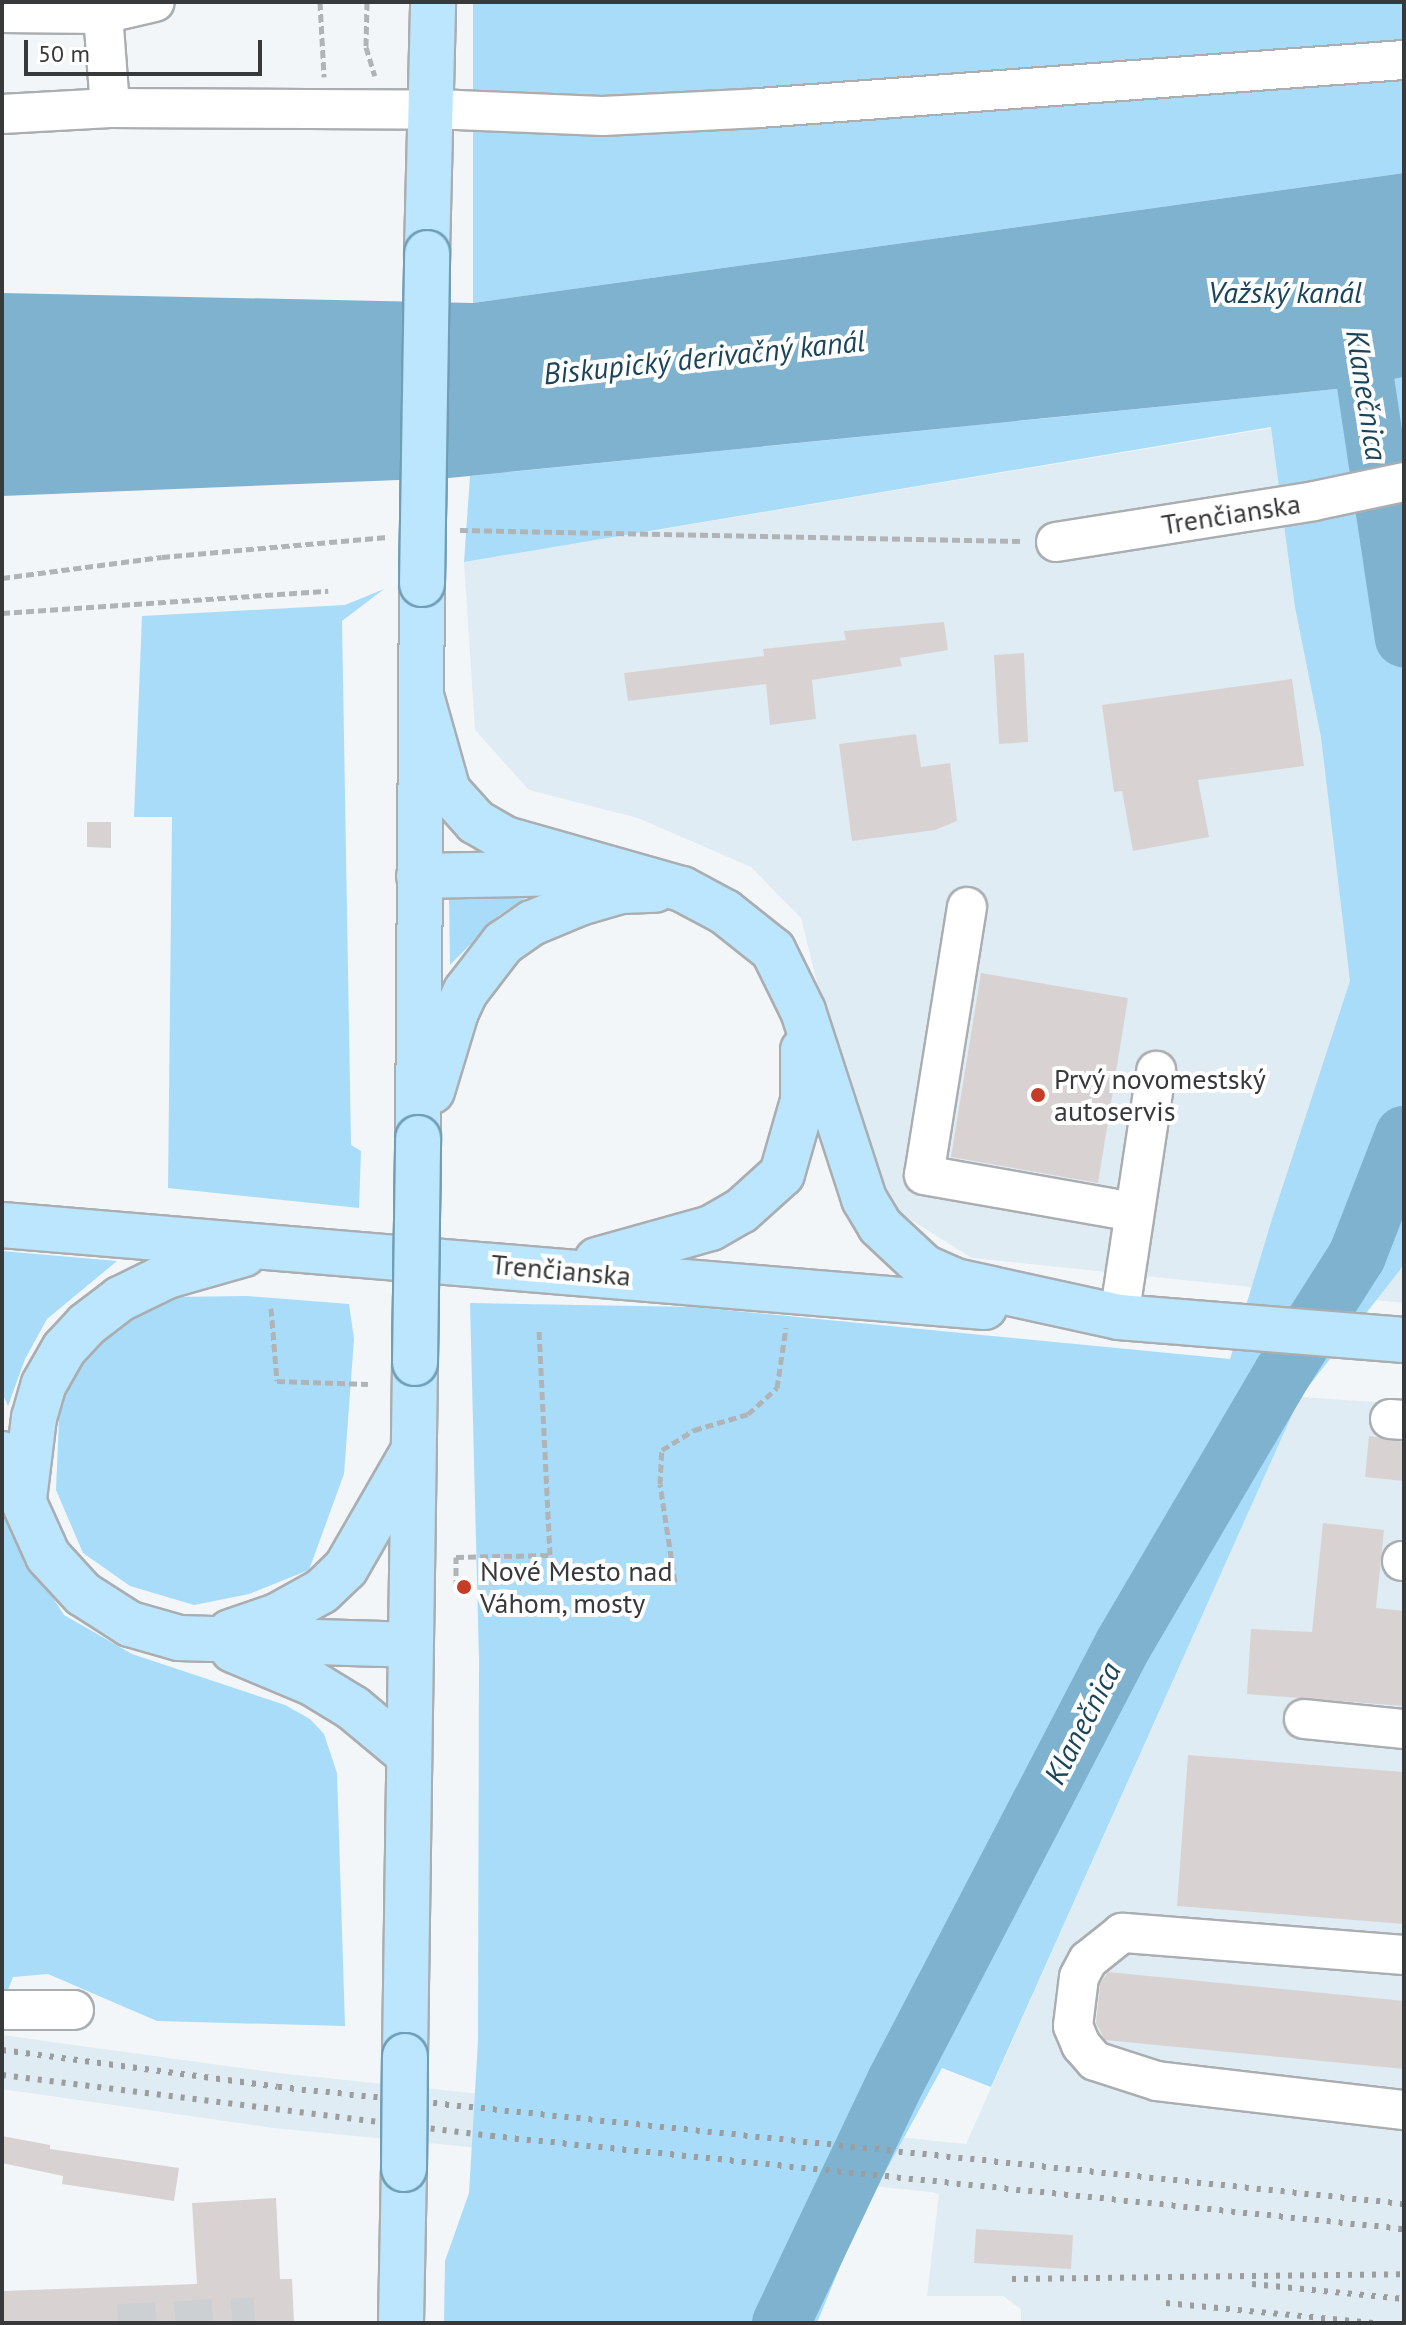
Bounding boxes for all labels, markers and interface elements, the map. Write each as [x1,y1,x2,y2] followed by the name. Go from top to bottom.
[28,24,266,74] scale bar
[38,38,90,69] text: 50 m
[1208,274,1362,310] water label: Važský kanál
[541,322,867,392] water label: Biskupický derivačný kanál
[1339,327,1395,463] water label: Klanečnica
[1159,486,1303,542] street label: Trenčianska
[1054,1062,1267,1128] place label: Prvý novomestský autoservis
[1029,1086,1047,1104] marker: Prvý novomestský autoservis
[490,1247,632,1293] street label: Trenčianska
[480,1554,672,1620] place label: Nové Mesto nad Váhom, mosty
[455,1578,473,1596] marker: Nové Mesto nad Váhom, mosty
[1036,1656,1128,1790] water label: Klanečnica

